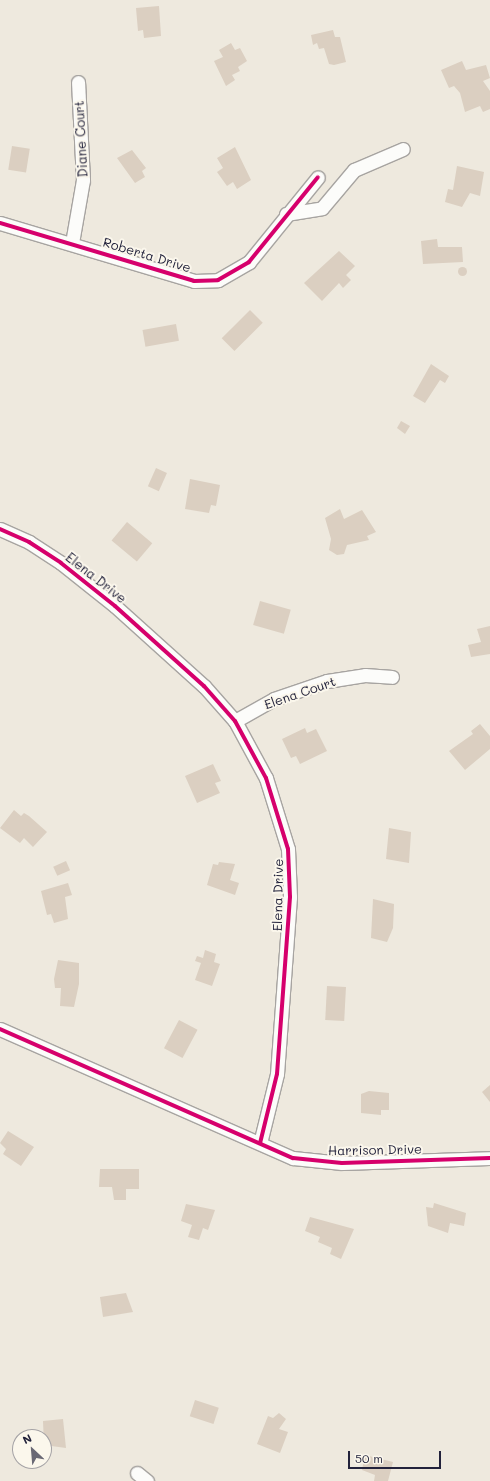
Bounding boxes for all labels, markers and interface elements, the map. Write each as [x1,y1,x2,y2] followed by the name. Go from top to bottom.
[71,100,91,178] street label: Diane Court
[101,234,193,276] street label: Roberta Drive
[63,550,129,606] street label: Elena Drive
[262,673,338,713] street label: Elena Court
[270,859,286,931] street label: Elena Drive
[328,1141,422,1159] street label: Harrison Drive
[12,1429,52,1469] north arrow
[20,1430,34,1447] text: N
[350,1443,443,1469] scale bar
[355,1450,383,1466] text: 50 m

